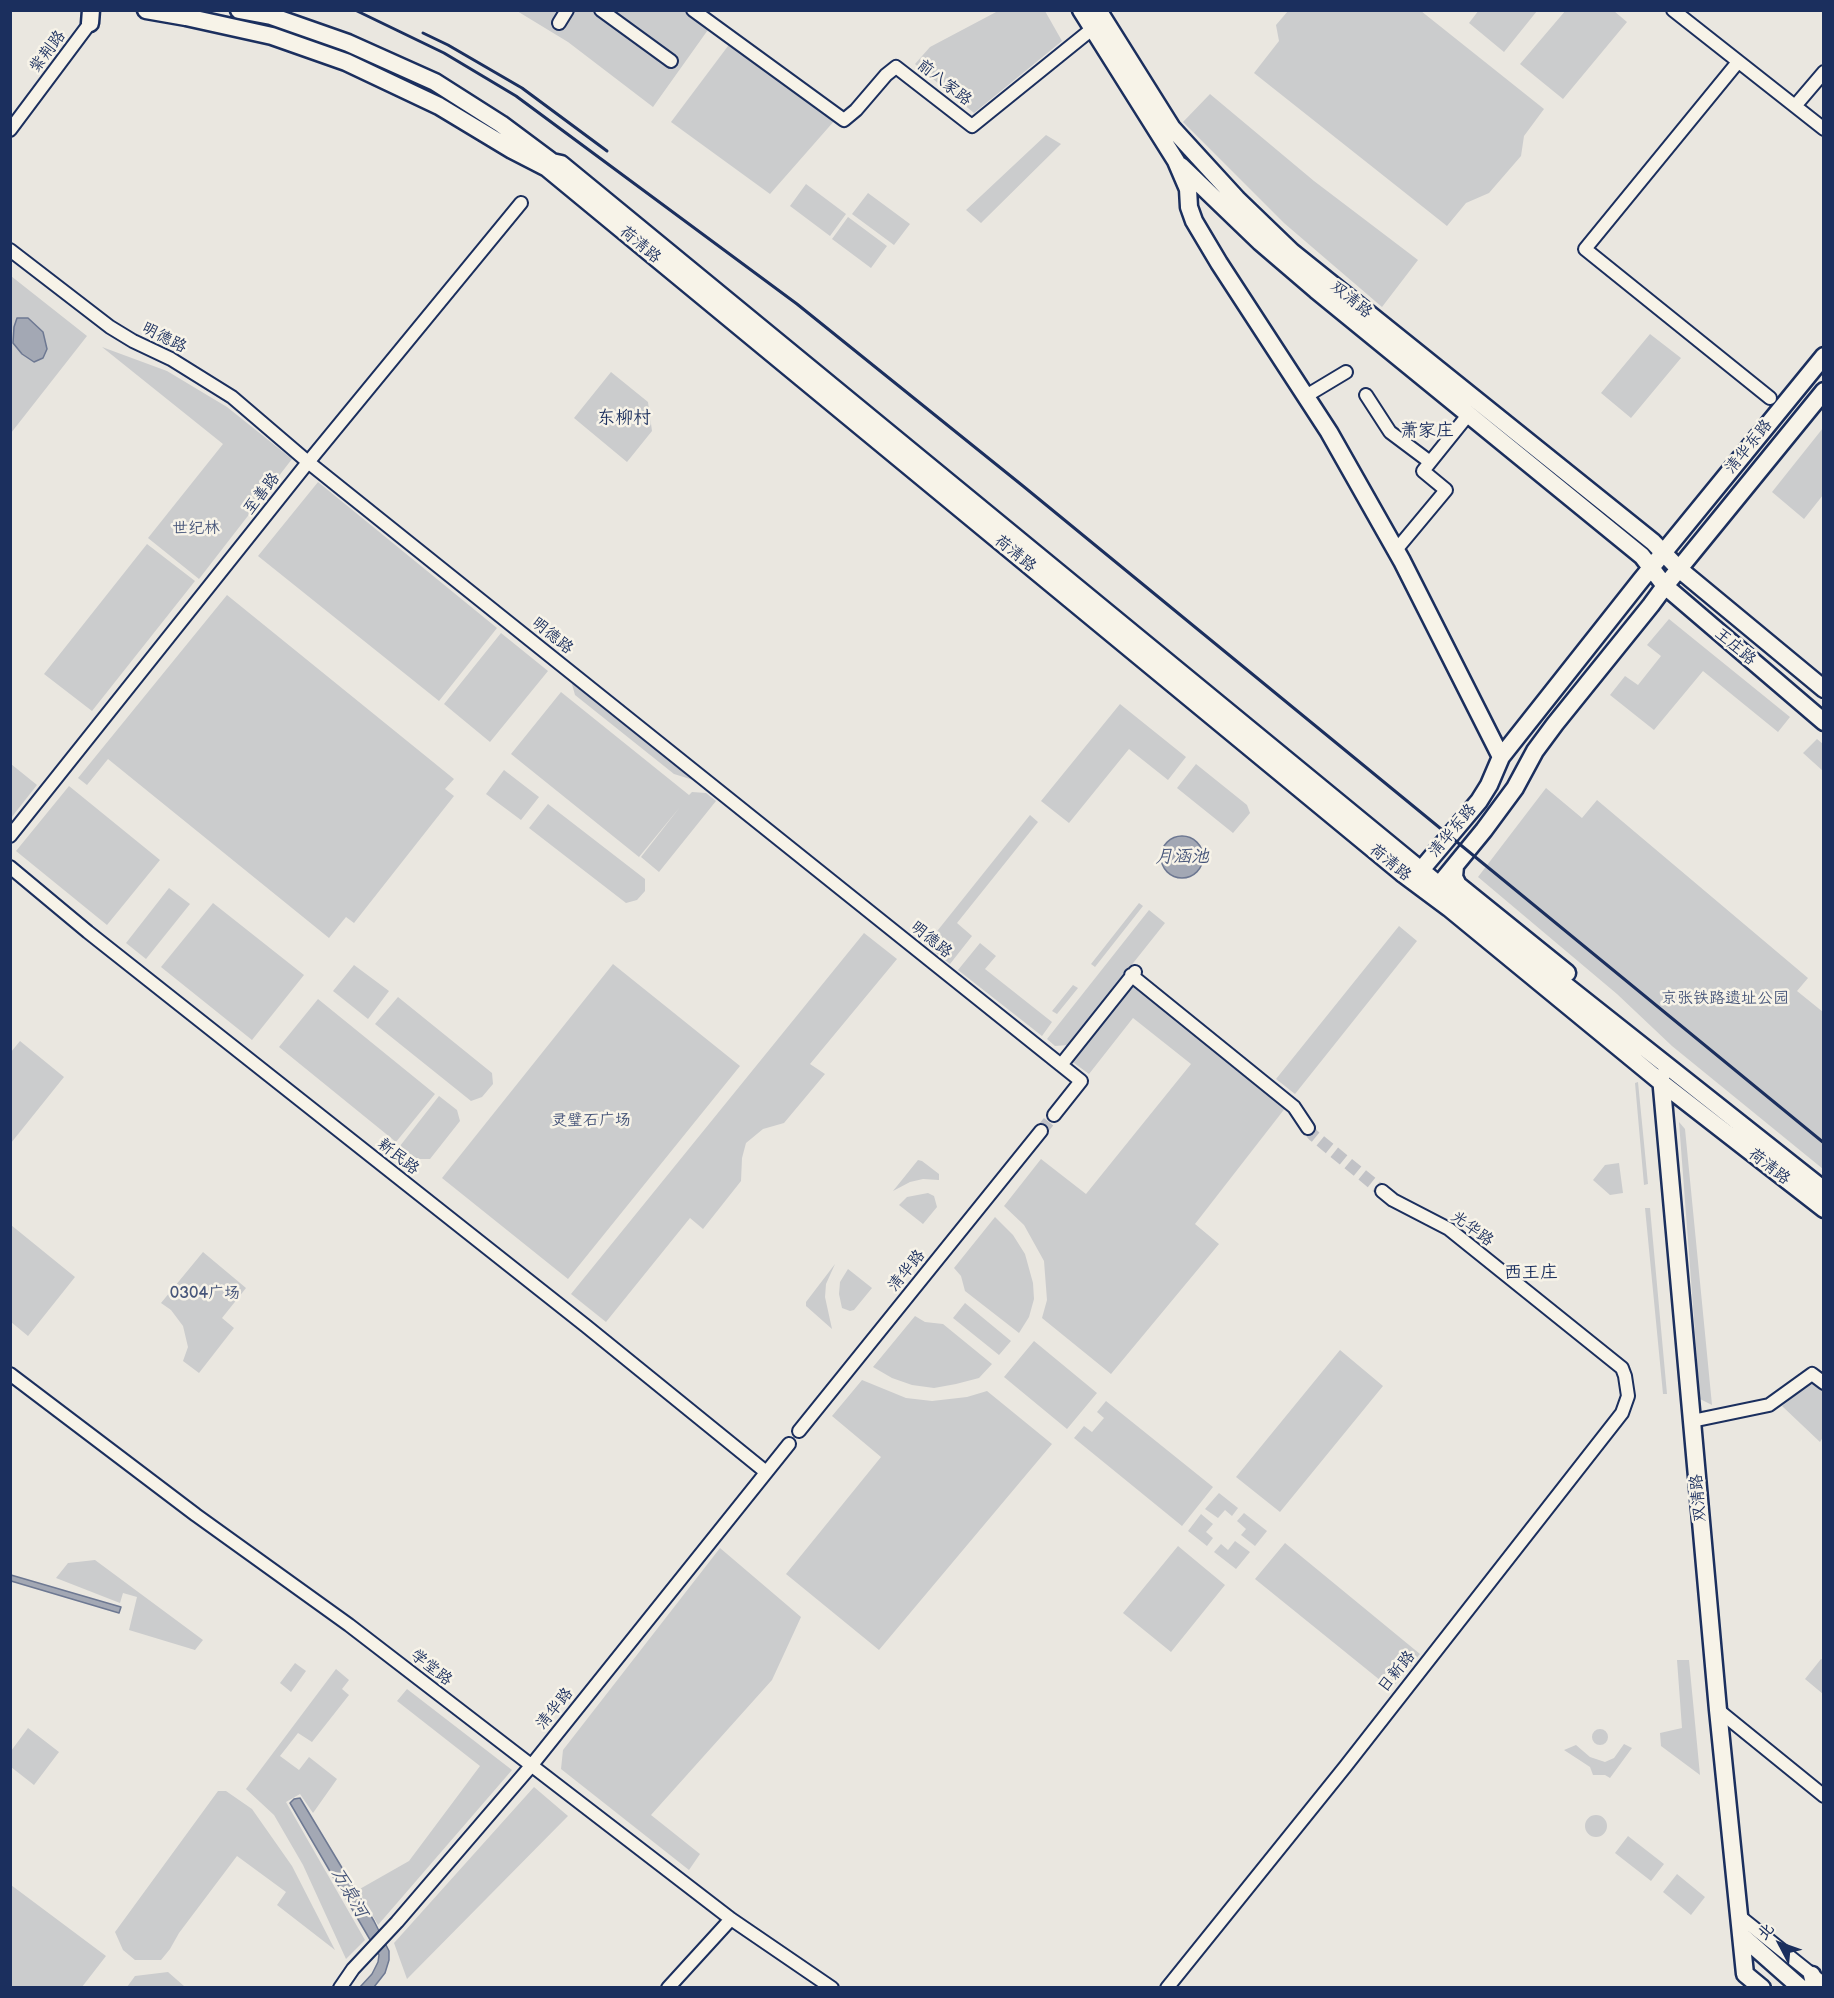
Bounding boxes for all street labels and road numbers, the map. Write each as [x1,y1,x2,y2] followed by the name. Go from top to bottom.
[26,27,70,77] street label: 紫荆路
[913,56,975,110] street label: 前八家路
[615,222,665,268] street label: 荷清路
[1326,277,1376,323] street label: 双清路
[138,319,190,357] street label: 明德路
[1721,416,1777,478] street label: 清华东路
[240,469,284,519] street label: 至善路
[990,531,1040,577] street label: 荷清路
[527,613,577,659] street label: 明德路
[1710,624,1760,670] street label: 王庄路
[1425,800,1481,862] street label: 清华东路
[1365,840,1415,886] street label: 荷清路
[906,917,956,963] street label: 明德路
[373,1135,423,1179] street label: 新民路
[1744,1145,1794,1189] street label: 荷清路
[1447,1207,1497,1251] street label: 光华路
[884,1246,930,1296] street label: 清华路
[1687,1473,1711,1523] street label: 双清路
[406,1646,456,1690] street label: 学堂路
[1374,1647,1420,1697] street label: 日新路
[532,1684,578,1734] street label: 清华路

